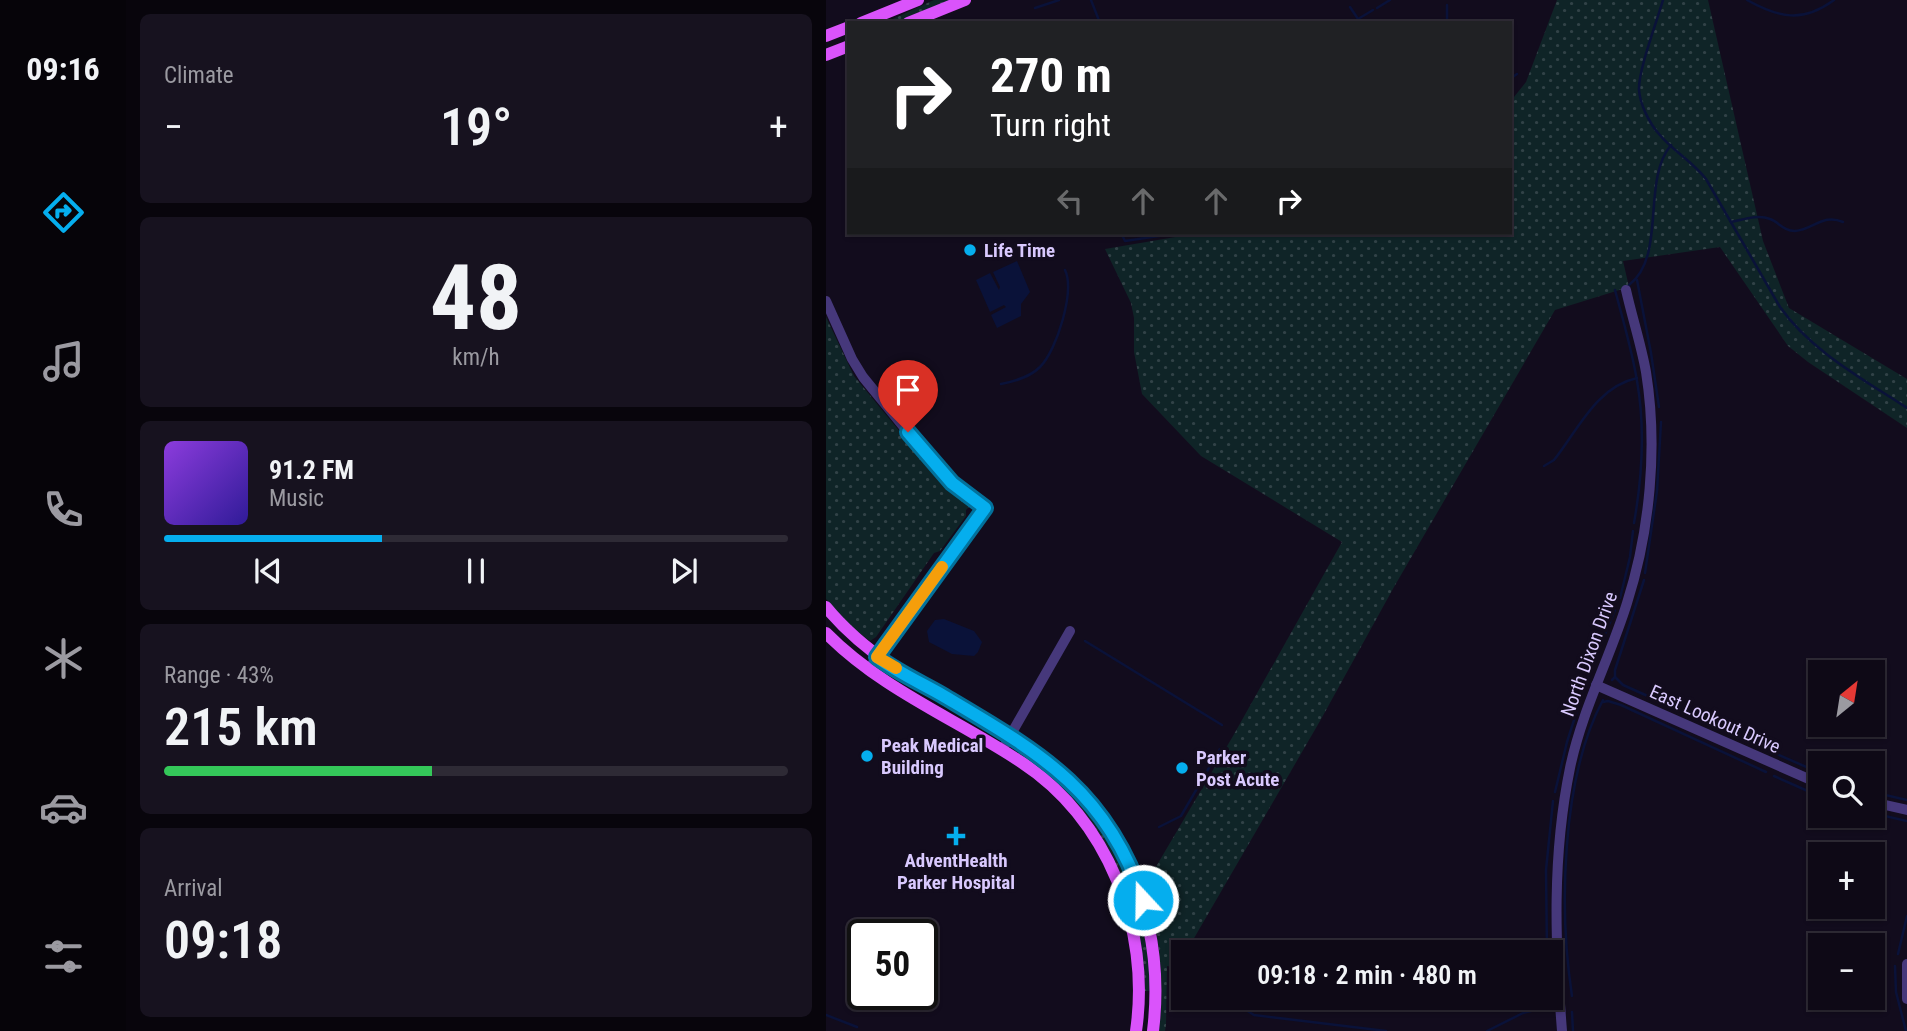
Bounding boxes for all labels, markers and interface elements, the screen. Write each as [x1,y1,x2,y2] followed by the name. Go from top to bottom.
[990,47,1112,104] text: 270 m
[875,49,966,140] icon: right
[26,50,100,88] text: 09:16
[164,62,234,89] text: Climate
[440,97,512,158] text: 19°
[164,105,183,149] text: −
[769,105,788,149] text: +
[990,106,1111,144] text: Turn right
[1051,182,1089,220] icon: left
[1124,182,1162,220] icon: ahead
[1197,182,1235,220] icon: ahead
[1270,182,1308,220] icon: right
[39,188,88,237] icon: directions
[984,239,1055,262] place label: Life Time
[962,242,978,258] marker: Life Time
[430,245,522,351] text: 48
[39,337,88,386] icon: music
[452,344,500,371] text: km/h
[878,360,938,432] pin
[889,371,927,409] icon: arrive
[269,455,354,485] text: 91.2 FM
[39,485,88,534] icon: phone
[269,485,324,512] text: Music
[249,552,287,590] icon: previous
[457,552,495,590] icon: pause
[665,552,703,590] icon: next
[1556,588,1622,720] street label: North Dixon Drive
[39,634,88,683] icon: climate
[1808,660,1885,737] north arrow
[1808,660,1885,1010] map controls
[164,662,274,689] text: Range · 43%
[1646,680,1784,758] street label: East Lookout Drive
[164,697,318,758] text: 215 km
[881,734,983,779] place label: Peak Medical Building
[1196,746,1279,791] place label: Parker Post Acute
[859,748,875,764] marker: Peak Medical Building
[1808,751,1885,828] button: search
[1174,760,1190,776] marker: Parker Post Acute
[39,783,88,832] icon: car
[946,826,966,846] marker: AdventHealth Parker Hospital
[1808,842,1885,919] button: +
[897,849,1015,894] place label: AdventHealth Parker Hospital
[1106,863,1180,937] position arrow
[164,875,223,902] text: Arrival
[164,910,282,971] text: 09:18
[847,919,938,1010] speed limit sign: 50
[39,932,88,981] icon: filters
[1808,933,1885,1010] button: −
[1257,960,1477,990] text: 09:18 · 2 min · 480 m

